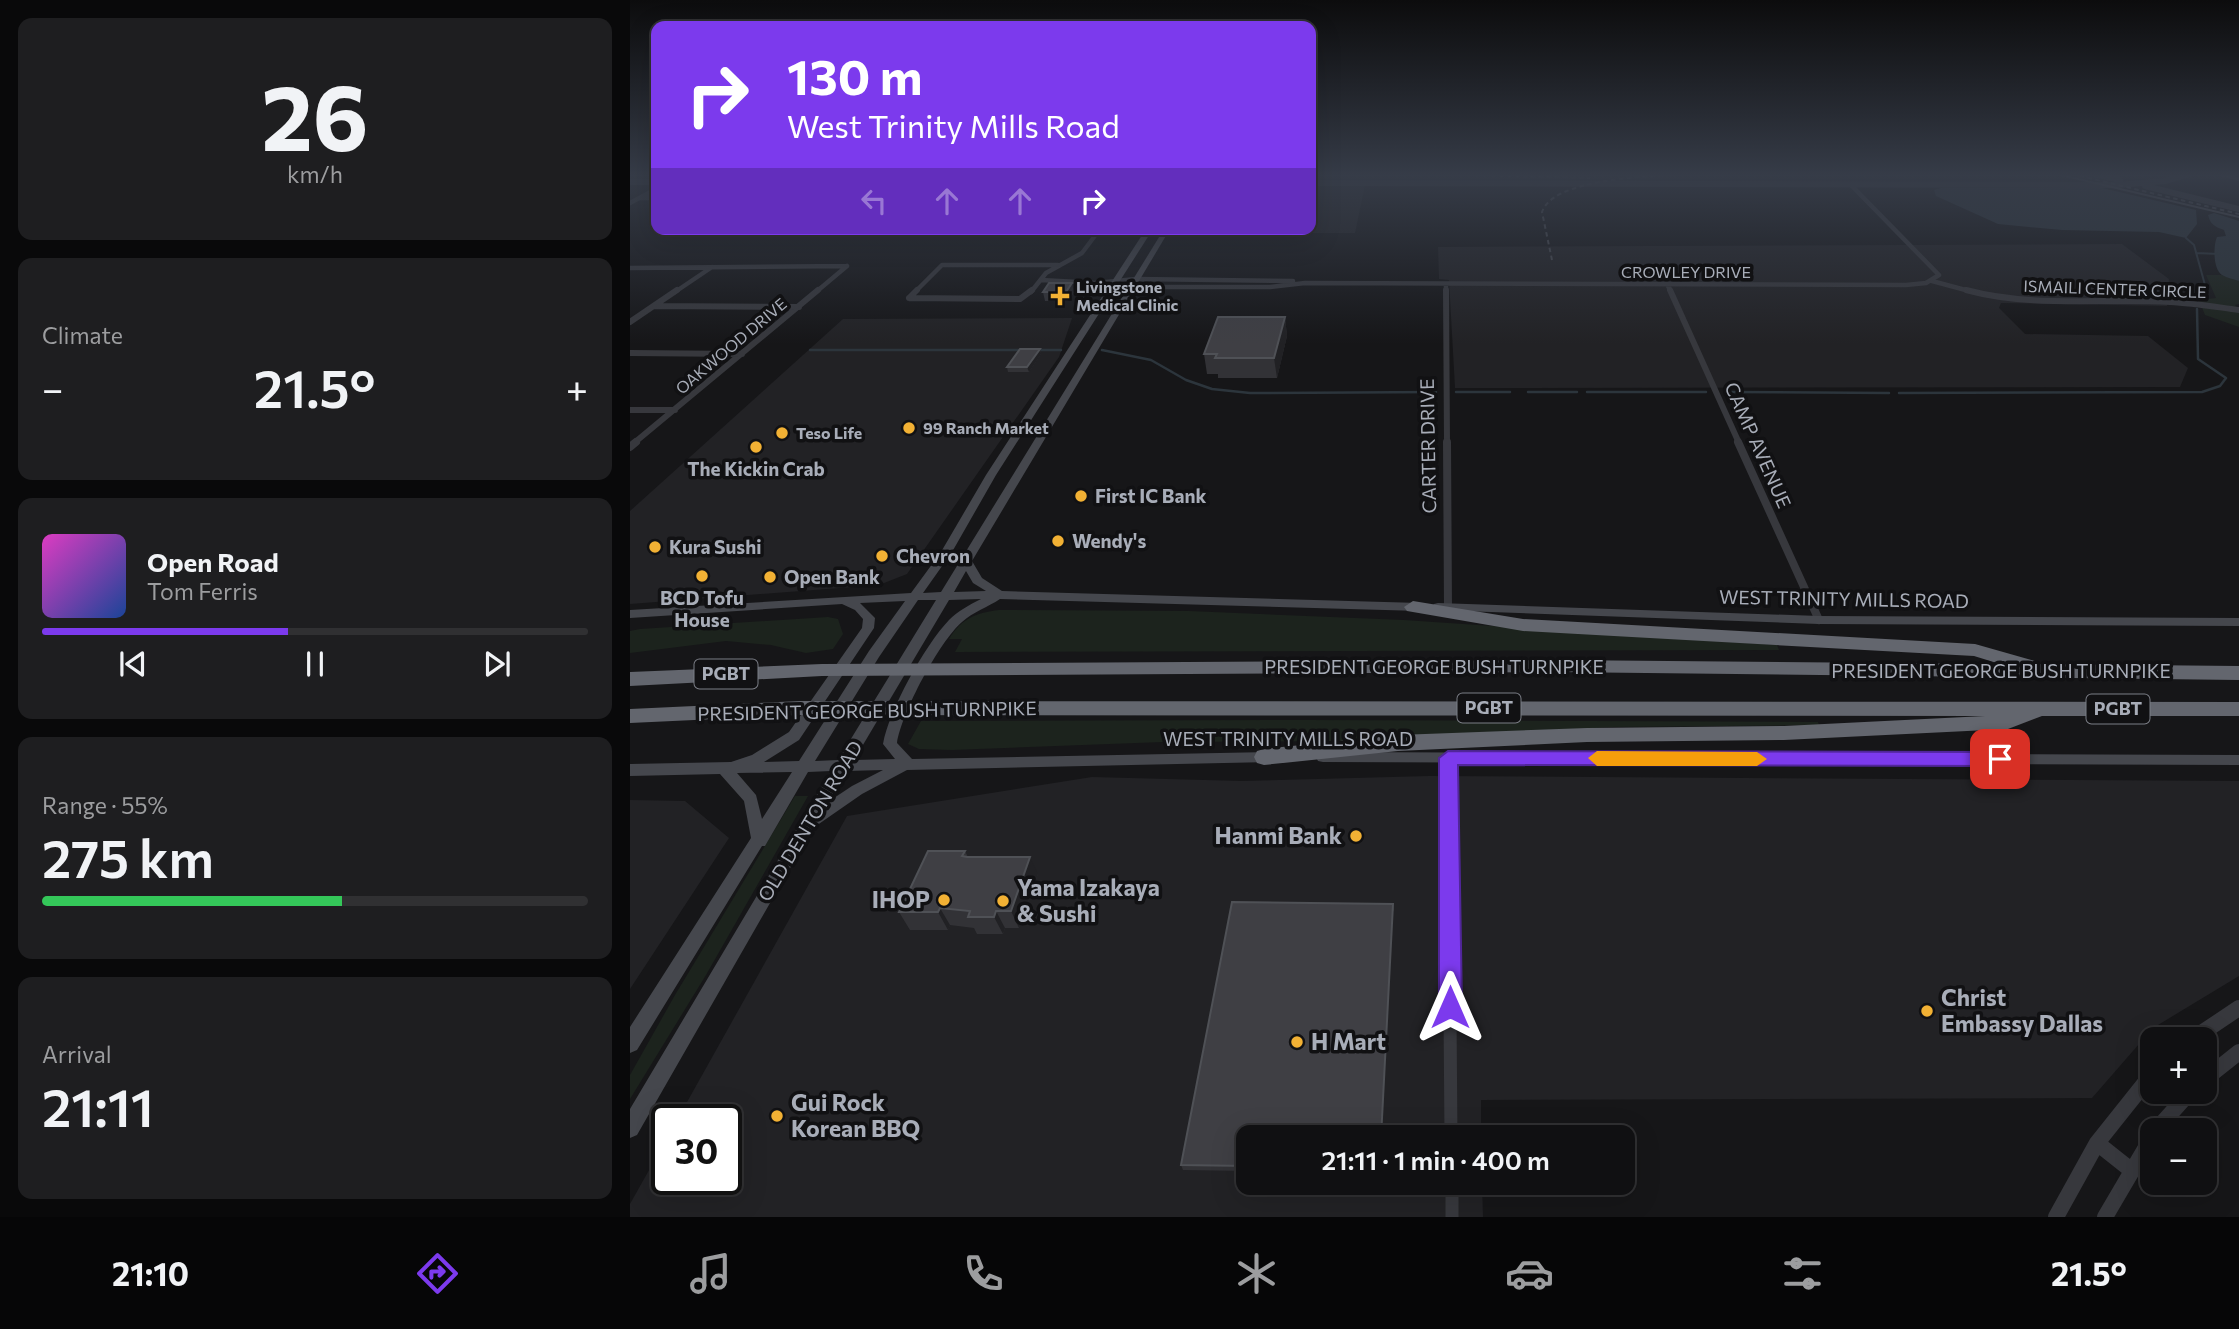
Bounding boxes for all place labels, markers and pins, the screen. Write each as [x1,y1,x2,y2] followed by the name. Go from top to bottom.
[1076,277,1179,314] place label: Livingstone Medical Clinic
[1050,286,1070,306] marker: Livingstone Medical Clinic
[923,418,1049,437] place label: 99 Ranch Market
[901,420,917,436] marker: 99 Ranch Market
[796,423,862,442] place label: Teso Life
[774,425,790,441] marker: Teso Life
[748,439,764,455] marker: The Kickin Crab
[687,457,825,480] place label: The Kickin Crab
[1095,484,1206,507] place label: First IC Bank
[1073,488,1089,504] marker: First IC Bank
[1072,529,1146,552] place label: Wendy's
[1050,533,1066,549] marker: Wendy's
[669,535,761,558] place label: Kura Sushi
[647,539,663,555] marker: Kura Sushi
[896,544,970,567] place label: Chevron
[874,548,890,564] marker: Chevron
[784,565,880,588] place label: Open Bank
[694,568,710,584] marker: BCD Tofu House
[762,569,778,585] marker: Open Bank
[660,586,744,631] place label: BCD Tofu House
[1970,729,2030,789] pin
[1215,821,1342,849] place label: Hanmi Bank
[1348,828,1364,844] marker: Hanmi Bank
[1017,873,1160,927] place label: Yama Izakaya & Sushi
[872,885,930,913] place label: IHOP
[936,892,952,908] marker: IHOP
[995,893,1011,909] marker: Yama Izakaya & Sushi
[1941,983,2103,1037] place label: Christ Embassy Dallas
[1919,1003,1935,1019] marker: Christ Embassy Dallas
[1311,1027,1386,1055] place label: H Mart
[1289,1034,1305,1050] marker: H Mart
[791,1088,920,1142] place label: Gui Rock Korean BBQ
[769,1108,785,1124] marker: Gui Rock Korean BBQ

